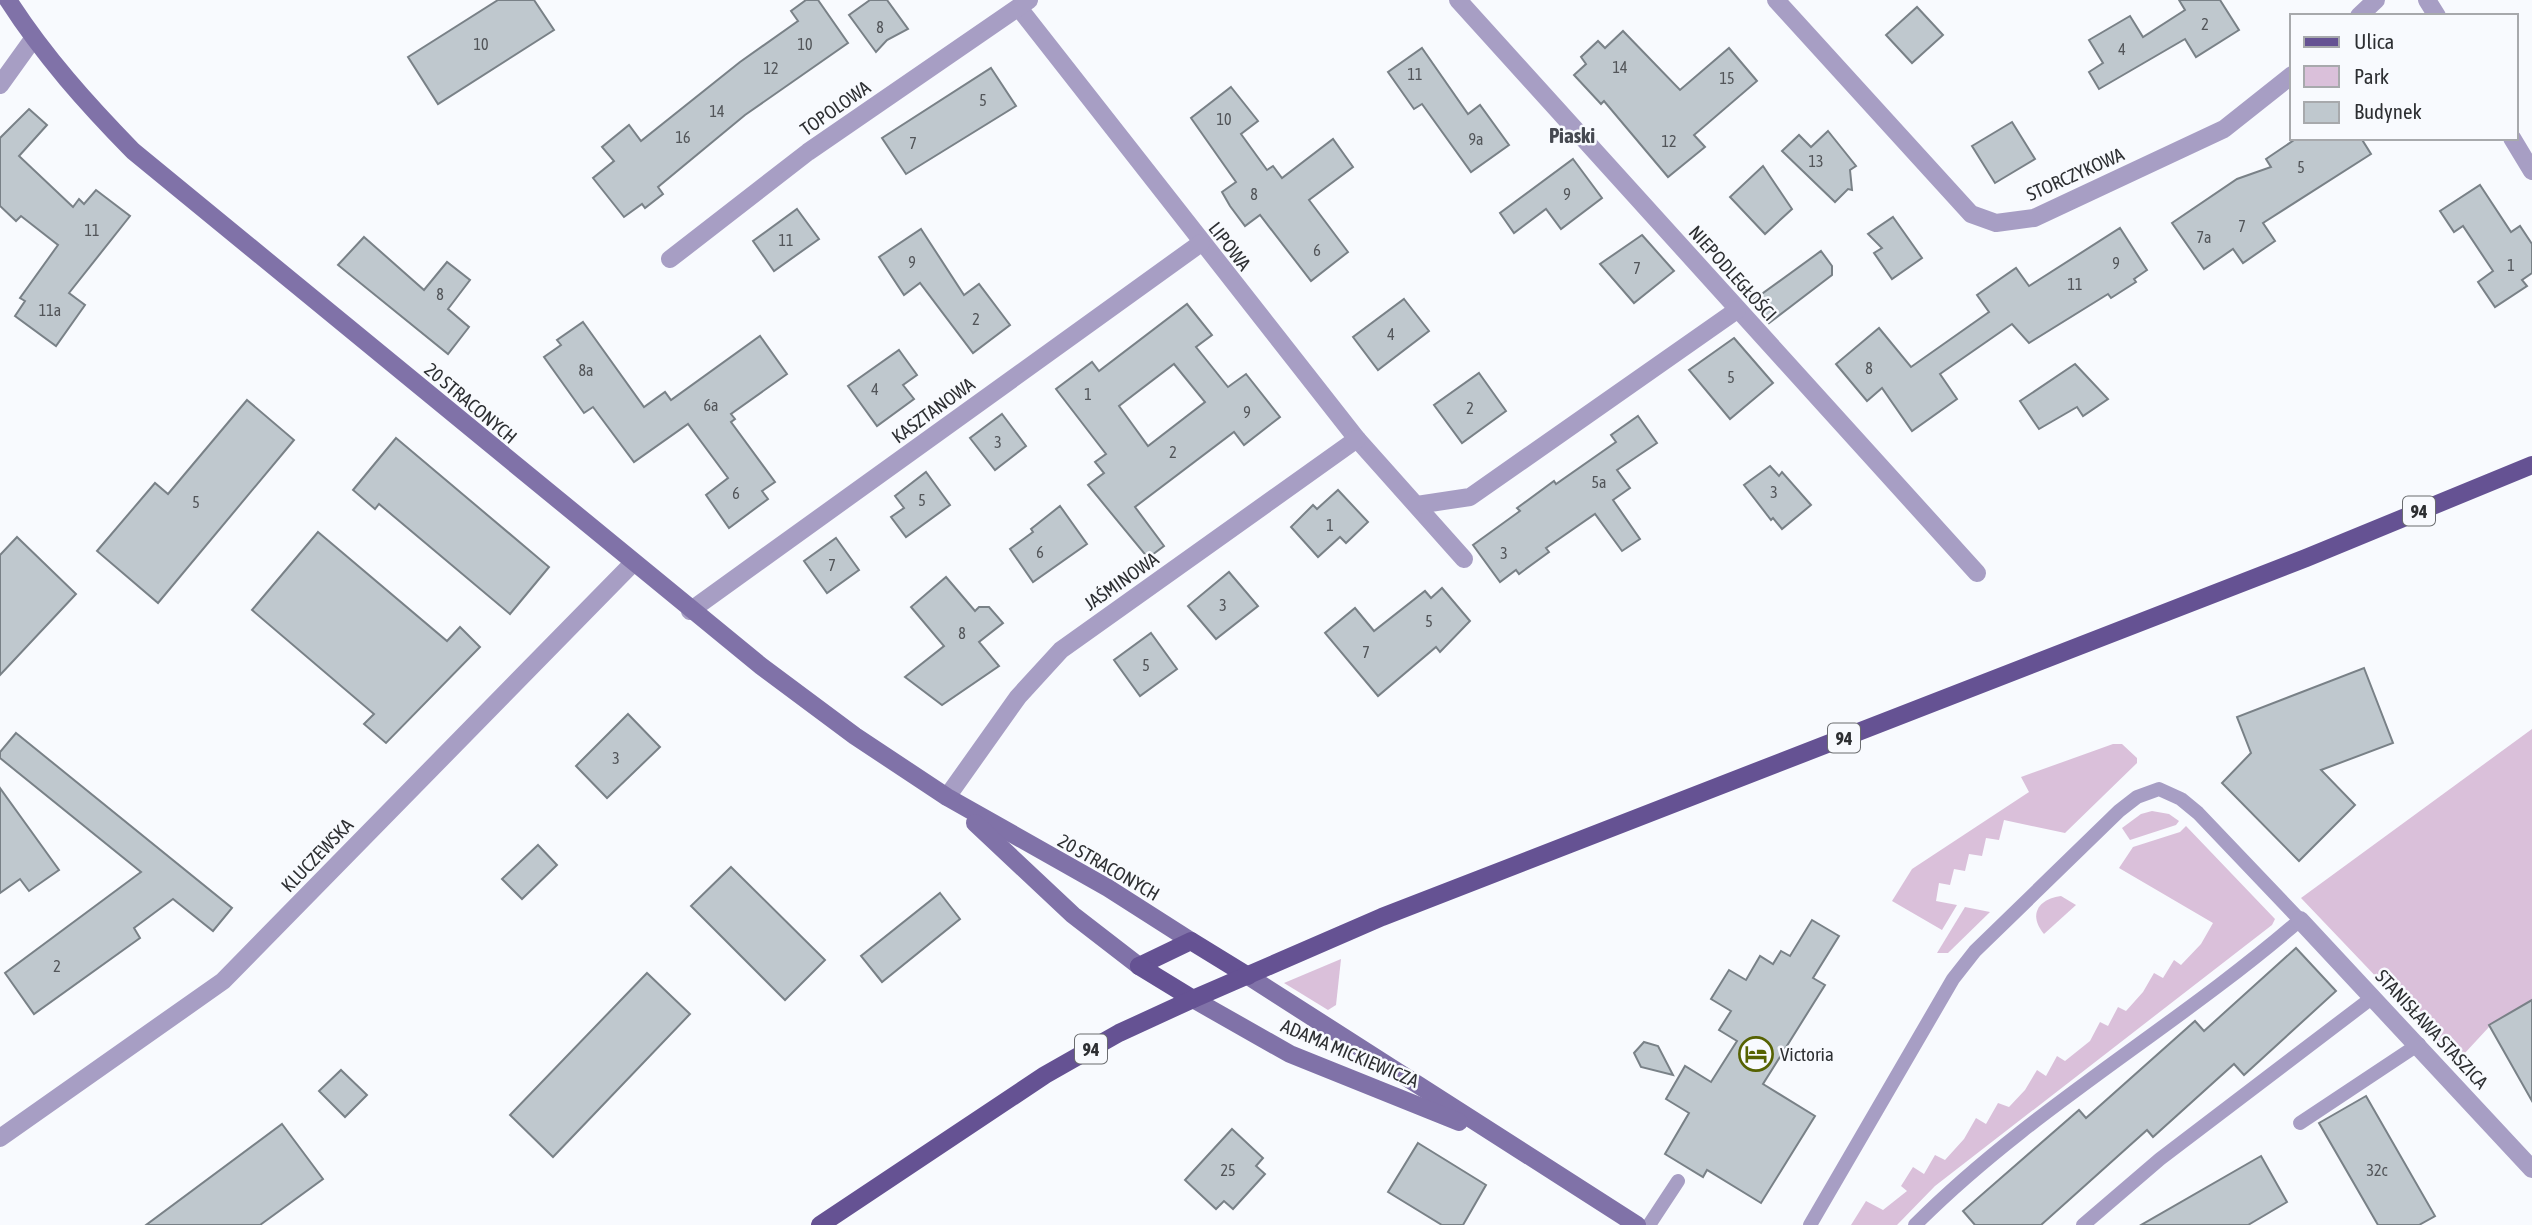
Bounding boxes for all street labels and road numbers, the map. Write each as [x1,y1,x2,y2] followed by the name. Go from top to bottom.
[796,76,875,140] street label: TOPOLOWA
[2023,142,2128,205] street label: STORCZYKOWA
[1204,218,1256,275] street label: LIPOWA
[1685,221,1781,325] street label: NIEPODLEGŁOŚCI
[420,358,522,448] street label: 20 STRACONYCH
[887,372,979,447] street label: KASZTANOWA
[2403,496,2435,526] road number: 94
[1080,547,1163,615] street label: JAŚMINOWA
[1828,724,1860,752] road number: 94
[277,813,358,896] street label: KLUCZEWSKA
[1054,829,1164,905] street label: 20 STRACONYCH
[2371,965,2493,1094] street label: STANISŁAWA STASZICA
[1278,1014,1423,1092] street label: ADAMA MICKIEWICZA
[1075,1034,1107,1064] road number: 94

